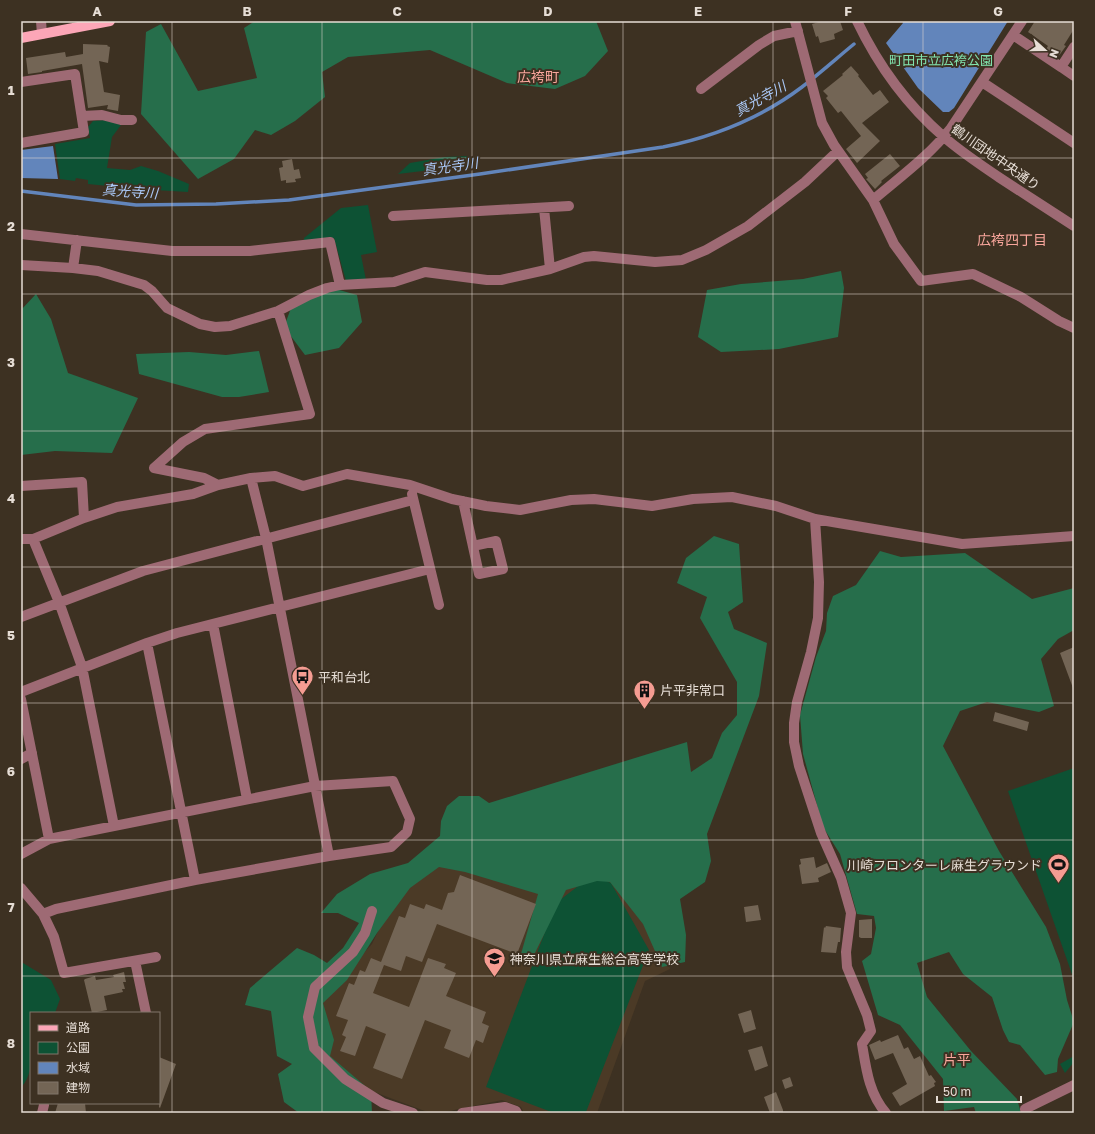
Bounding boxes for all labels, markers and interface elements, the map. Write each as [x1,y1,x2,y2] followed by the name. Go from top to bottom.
[92,3,102,19] text: A
[242,3,252,19] text: B
[392,3,402,19] text: C
[543,3,553,19] text: D
[694,3,702,19] text: E
[844,3,852,19] text: F
[993,3,1003,19] text: G
[1025,30,1065,70] north arrow
[1047,48,1062,60] text: N
[889,52,993,68] park label: 町田市立広袴公園
[517,68,559,85] district label: 広袴町
[731,76,790,119] water label: 真光寺川
[8,82,15,98] text: 1
[949,121,1043,193] street label: 鶴川団地中央通り
[421,153,481,178] water label: 真光寺川
[101,181,161,202] water label: 真光寺川
[7,218,15,234] text: 2
[977,231,1047,248] district label: 広袴四丁目
[7,354,15,370] text: 3
[7,490,15,506] text: 4
[7,627,15,643] text: 5
[290,664,316,697] bus stop icon: 平和台北
[318,669,370,685] place label: 平和台北
[631,677,657,710] building icon: 片平非常口
[660,682,725,698] place label: 片平非常口
[7,763,15,779] text: 6
[1045,852,1071,885] sports icon: 川崎フロンターレ麻生グラウンド
[847,857,1042,873] place label: 川崎フロンターレ麻生グラウンド
[7,899,15,915] text: 7
[481,946,507,979] school or university icon: 神奈川県立麻生総合高等学校
[510,951,679,967] place label: 神奈川県立麻生総合高等学校
[30,1012,160,1104] legend
[66,1020,90,1035] text: 道路
[7,1035,15,1051] text: 8
[66,1040,90,1055] text: 公園
[943,1051,971,1068] district label: 片平
[66,1060,90,1075] text: 水域
[937,1078,1021,1104] scale bar
[66,1080,90,1095] text: 建物
[943,1084,971,1099] text: 50 m

